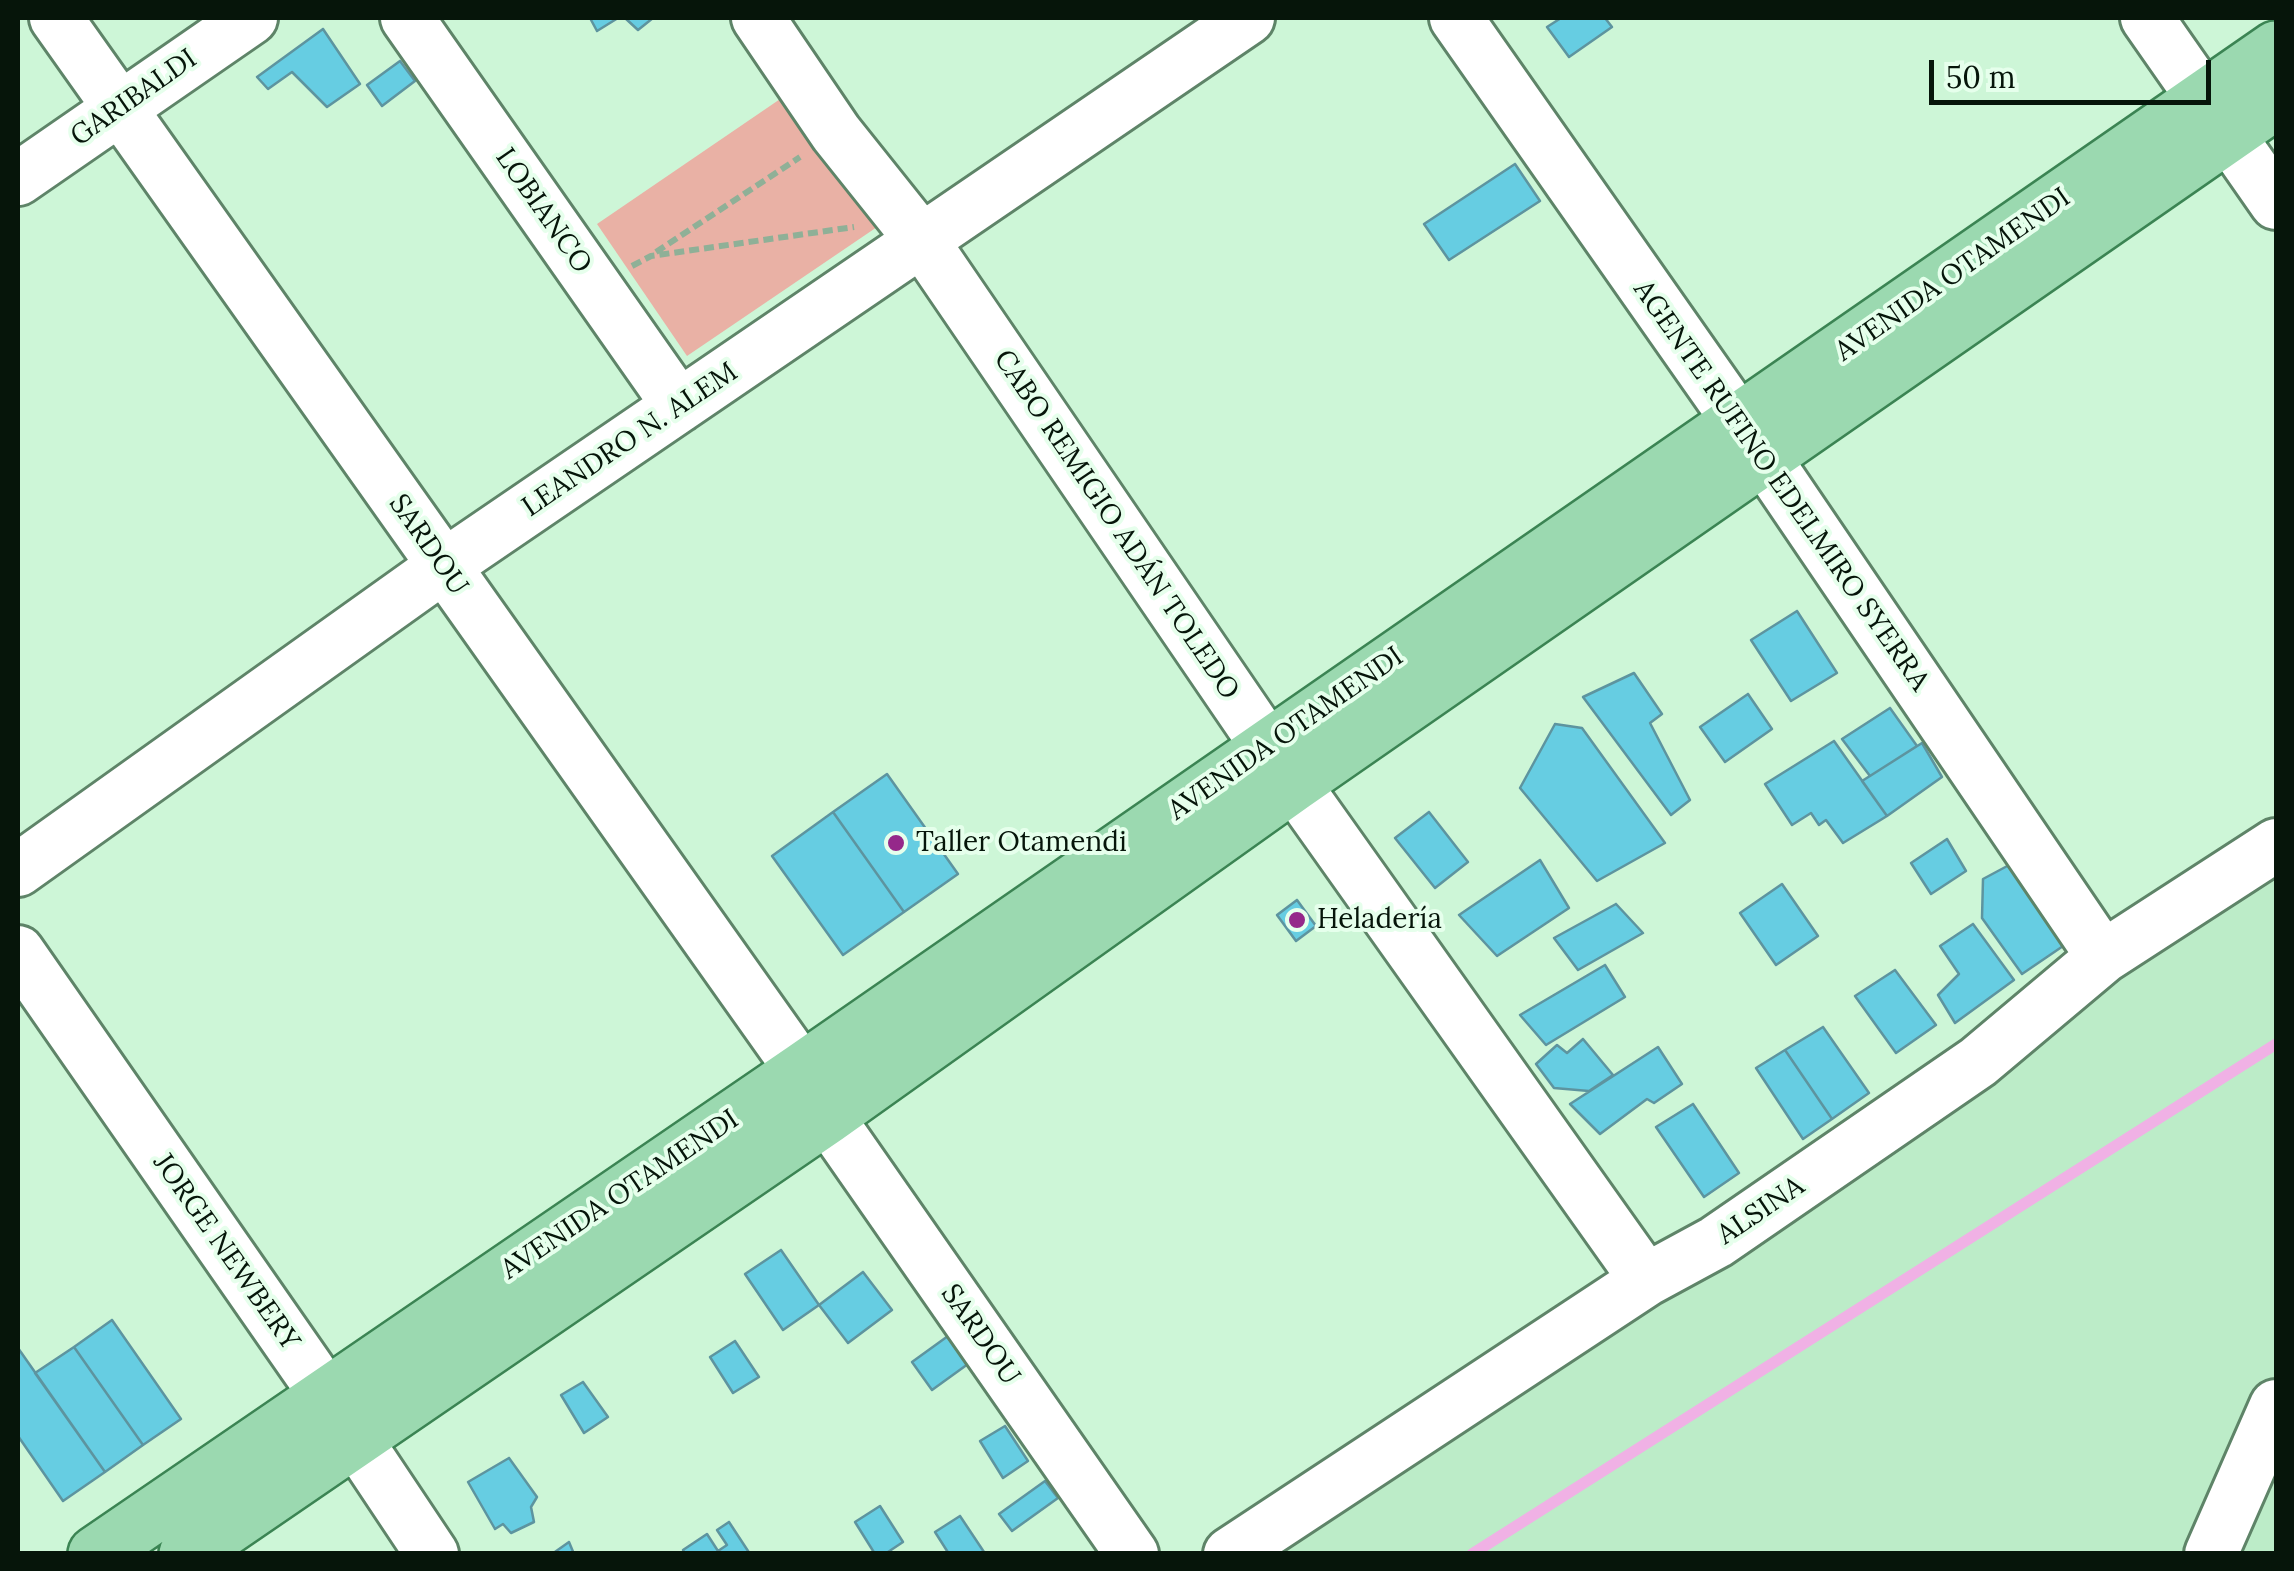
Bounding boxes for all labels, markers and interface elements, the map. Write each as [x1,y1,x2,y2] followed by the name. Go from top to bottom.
[1934,40,2216,102] scale bar
[65,42,203,154] street label: GARIBALDI
[1946,58,2016,96] text: 50 m
[488,142,598,280] street label: LOBIANCO
[1829,181,2077,369] street label: AVENIDA OTAMENDI
[1626,274,1936,698] street label: AGENTE RUFINO EDELMIRO SYERRA
[986,344,1246,706] street label: CABO REMIGIO ADÁN TOLEDO
[516,356,744,524] street label: LEANDRO N. ALEM
[381,488,475,602] street label: SARDOU
[1162,640,1410,828] street label: AVENIDA OTAMENDI
[916,826,1127,860] place label: Taller Otamendi
[885,832,907,854] marker: Taller Otamendi
[1317,903,1442,937] place label: Heladería
[1286,909,1308,931] marker: Heladería
[495,1103,745,1287] street label: AVENIDA OTAMENDI
[146,1147,306,1357] street label: JORGE NEWBERY
[1711,1170,1811,1252] street label: ALSINA
[933,1278,1027,1392] street label: SARDOU

